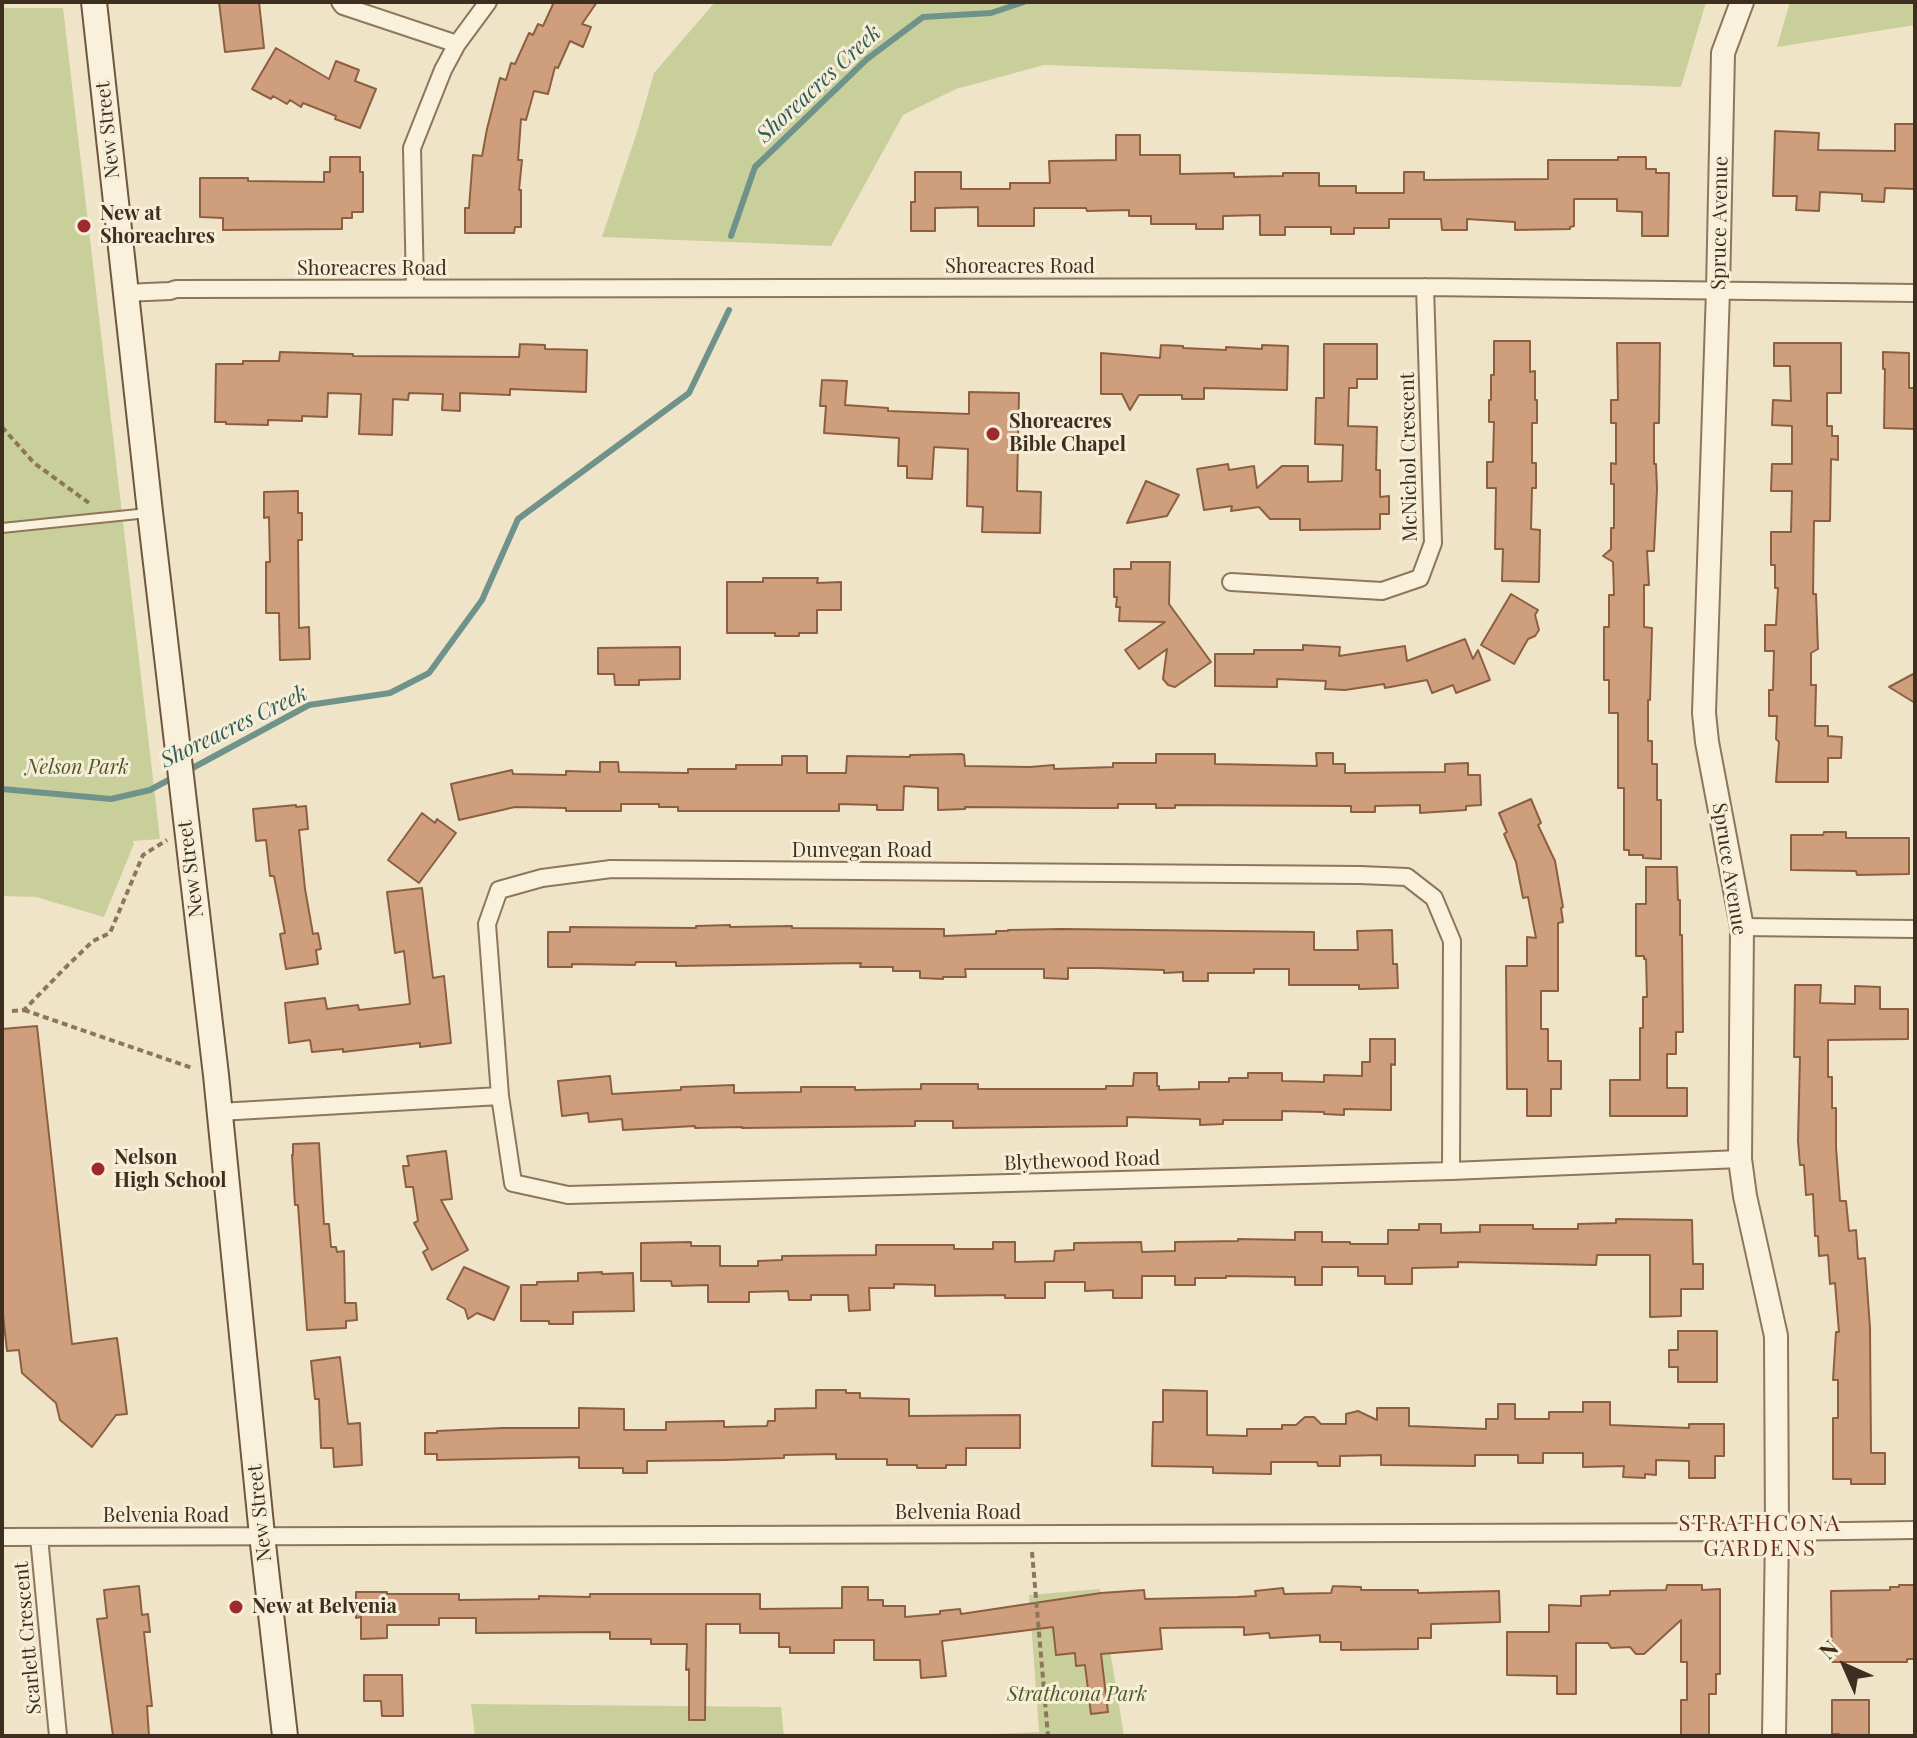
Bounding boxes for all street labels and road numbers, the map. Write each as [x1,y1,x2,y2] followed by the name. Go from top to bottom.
[91,80,125,180] street label: New Street
[1707,156,1733,290] street label: Spruce Avenue
[945,255,1095,279] street label: Shoreacres Road
[297,257,447,281] street label: Shoreacres Road
[1396,372,1422,542] street label: McNichol Crescent
[1707,801,1751,937] street label: Spruce Avenue
[173,819,209,919] street label: New Street
[792,839,932,863] street label: Dunvegan Road
[1004,1146,1160,1176] street label: Blythewood Road
[243,1463,277,1563] street label: New Street
[895,1501,1021,1525] street label: Belvenia Road
[103,1504,229,1528] street label: Belvenia Road
[9,1561,47,1715] street label: Scarlett Crescent

